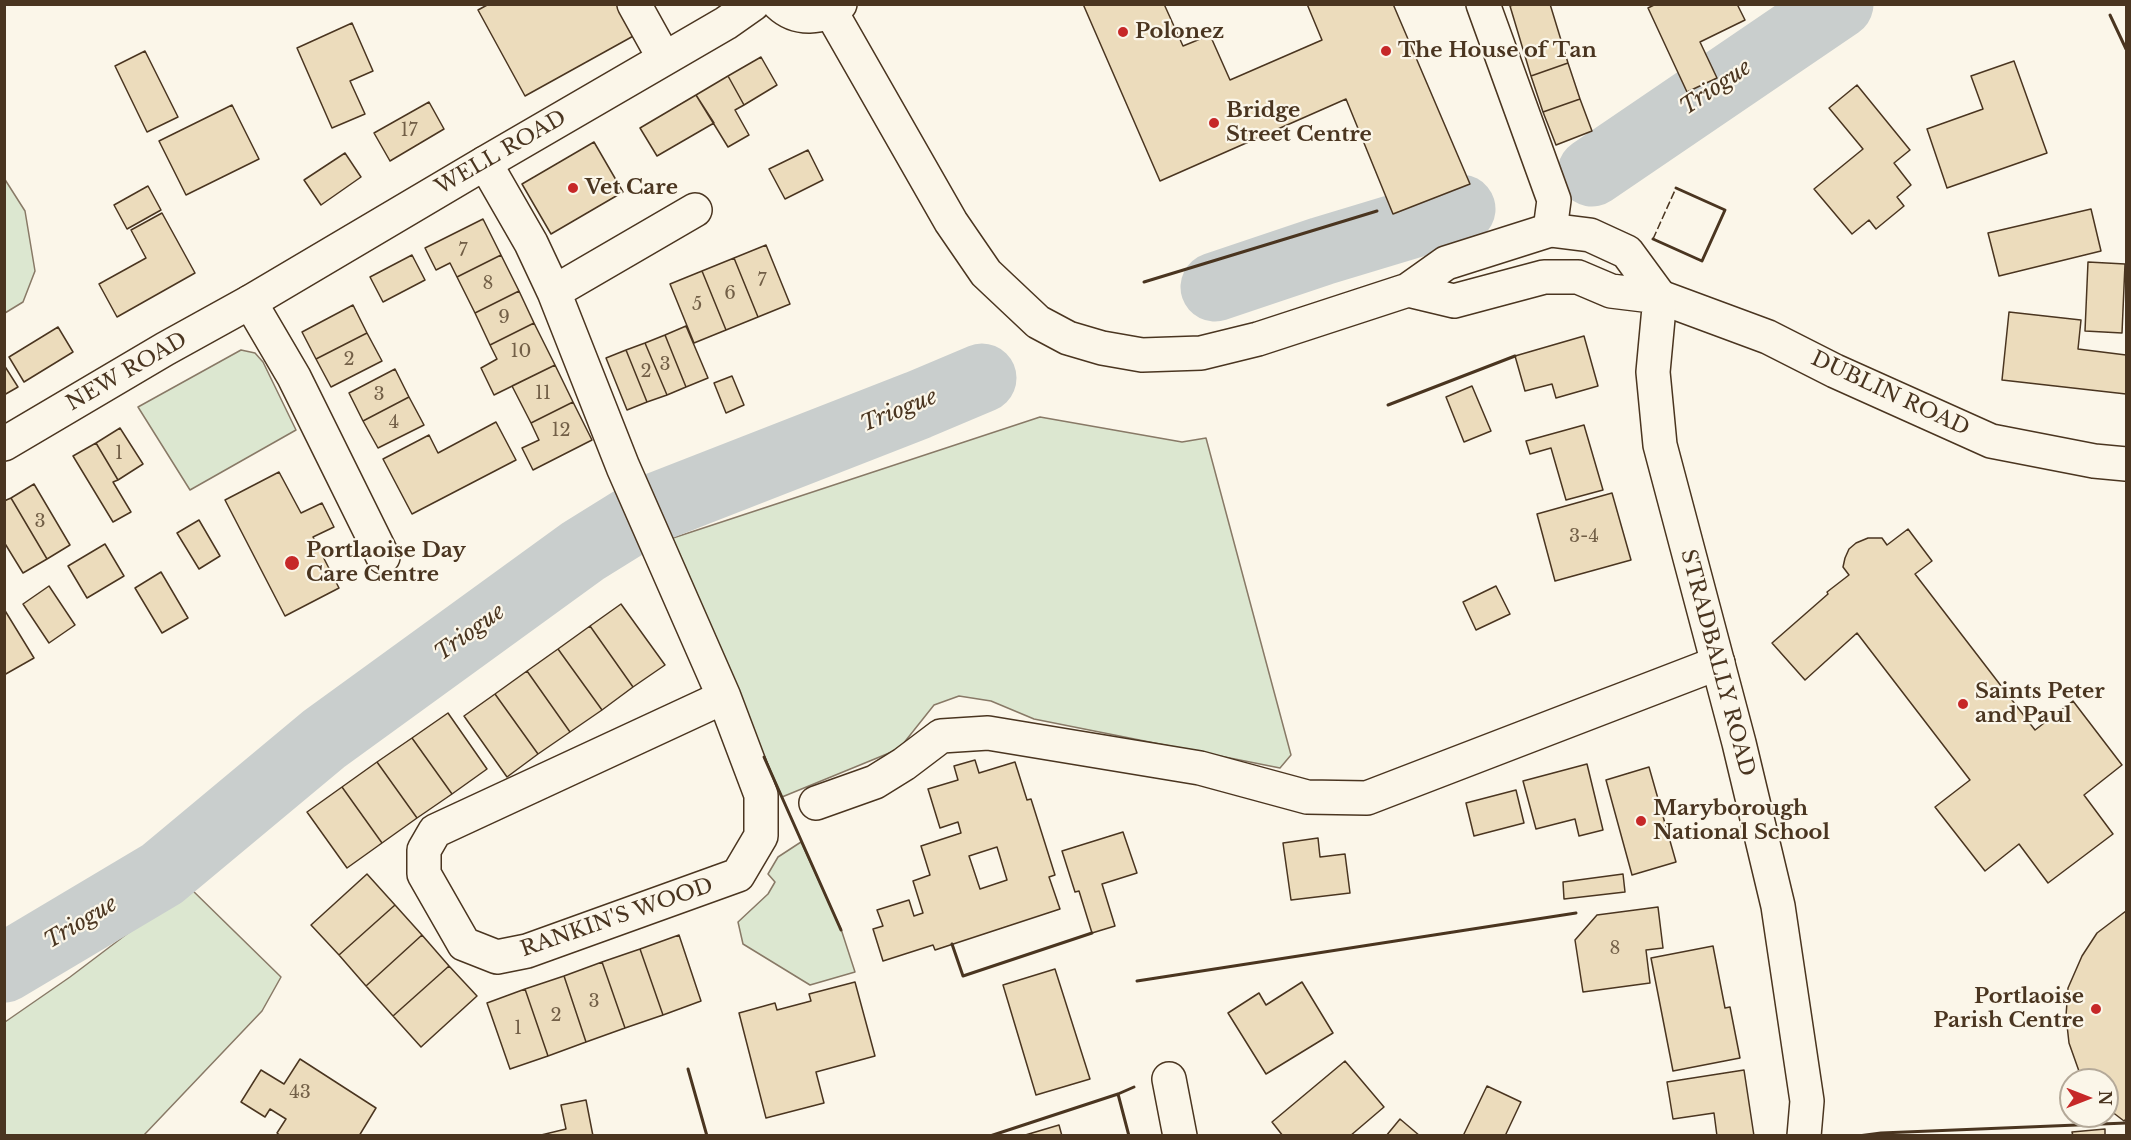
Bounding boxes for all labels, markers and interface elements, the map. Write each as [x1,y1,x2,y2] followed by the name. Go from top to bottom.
[1135,19,1224,45] place label: Polonez
[1116,25,1130,39] marker: Polonez
[1398,38,1597,64] place label: The House of Tan
[1379,44,1393,58] marker: The House of Tan
[1675,55,1757,121] water label: Triogue
[1226,98,1372,148] place label: Bridge Street Centre
[431,105,571,201] street label: WELL ROAD
[1207,116,1221,130] marker: Bridge Street Centre
[400,120,418,142] house number: 17
[585,175,678,201] place label: Vet Care
[566,181,580,195] marker: Vet Care
[458,240,468,262] house number: 7
[757,270,767,292] house number: 7
[483,273,493,295] house number: 8
[724,283,736,305] house number: 6
[692,294,702,316] house number: 5
[498,307,510,329] house number: 9
[62,327,192,417] street label: NEW ROAD
[511,341,531,363] house number: 10
[1807,346,1973,442] street label: DUBLIN ROAD
[343,349,355,371] house number: 2
[659,354,671,376] house number: 3
[640,361,652,383] house number: 2
[535,383,551,405] house number: 11
[373,384,385,406] house number: 3
[857,384,941,438] water label: Triogue
[389,412,399,434] house number: 4
[551,420,571,442] house number: 12
[115,443,123,465] house number: 1
[34,511,46,533] house number: 3
[1569,526,1599,548] house number: 3-4
[306,538,466,588] place label: Portlaoise Day Care Centre
[1675,547,1759,779] street label: STRADBALLY ROAD
[283,554,301,572] marker: Portlaoise Day Care Centre
[430,599,510,667] water label: Triogue
[1975,679,2105,729] place label: Saints Peter and Paul
[1956,697,1970,711] marker: Saints Peter and Paul
[1653,796,1830,846] place label: Maryborough National School
[1634,814,1648,828] marker: Maryborough National School
[517,873,717,963] street label: RANKIN'S WOOD
[40,891,122,955] water label: Triogue
[1610,938,1620,960] house number: 8
[1933,984,2084,1034] place label: Portlaoise Parish Centre
[588,991,600,1013] house number: 3
[2089,1002,2103,1016] marker: Portlaoise Parish Centre
[550,1005,562,1027] house number: 2
[514,1018,522,1040] house number: 1
[2059,1068,2119,1128] north arrow
[289,1082,311,1104] house number: 43
[2095,1090,2115,1106] text: N

